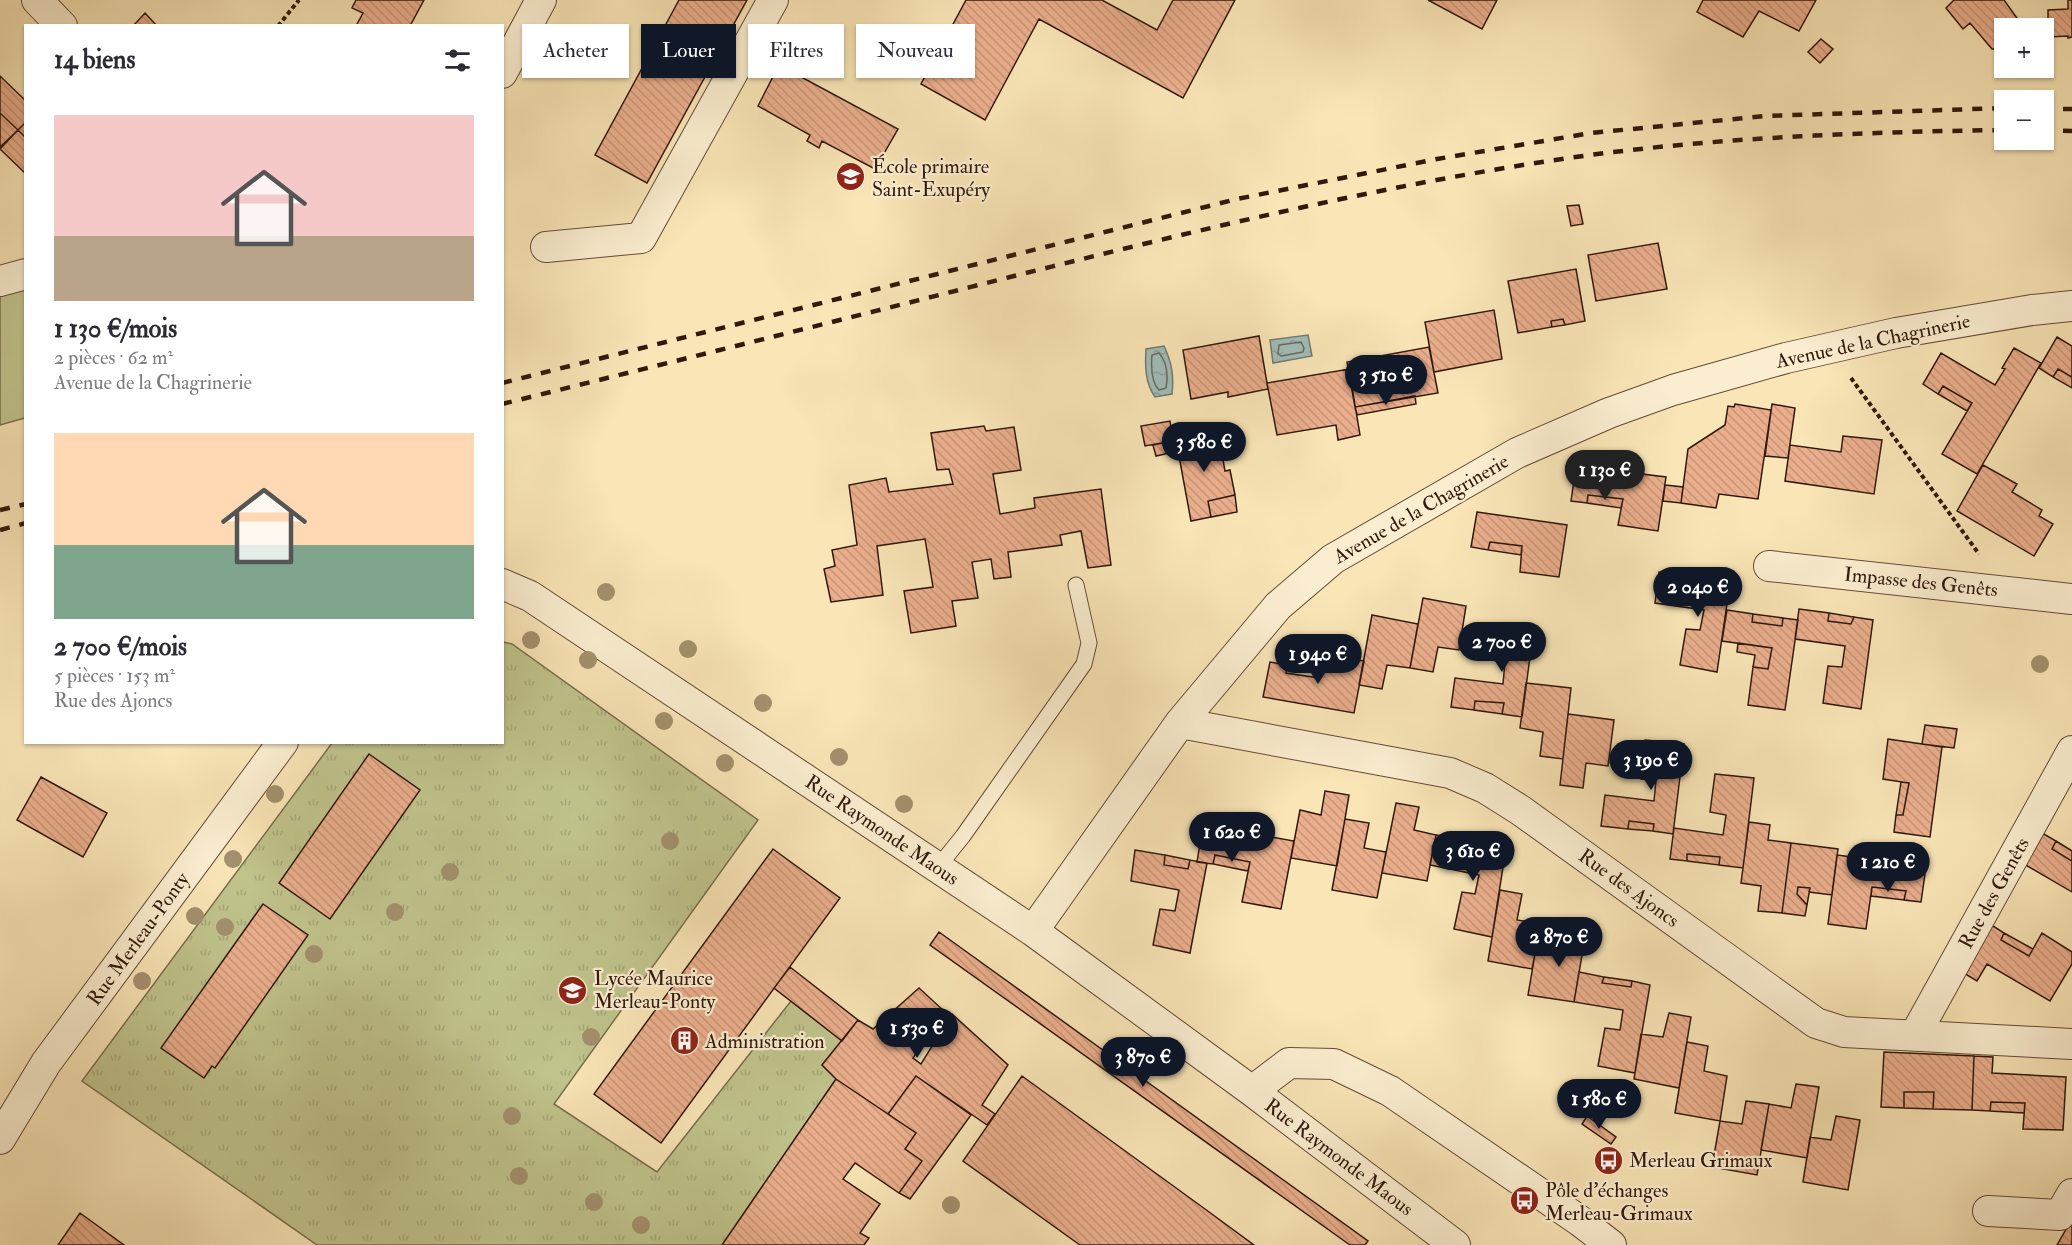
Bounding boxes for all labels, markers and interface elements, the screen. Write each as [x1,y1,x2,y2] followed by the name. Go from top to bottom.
[1994,18,2054,150] map controls
[1994,18,2054,78] button: +
[522,24,629,78] chip: Acheter
[641,24,736,78] chip: Louer
[748,24,844,78] chip: Filtres
[856,24,975,78] chip: Nouveau
[54,44,135,76] text: 14 biens
[441,44,474,77] icon: filters
[1994,90,2054,150] button: −
[872,153,991,203] place label: École primaire Saint-Exupéry
[210,154,318,262] icon: home
[835,161,867,193] school or university icon: École primaire Saint-Exupéry
[1773,308,1972,374] street label: Avenue de la Chagrinerie
[54,313,177,345] text: 1 130 €/mois
[54,345,173,370] text: 2 pièces · 62 m²
[1331,355,1441,406] pin: 3 510 €
[1359,362,1413,387] text: 3 510 €
[54,370,252,395] text: Avenue de la Chagrinerie
[1149,422,1259,473] pin: 3 580 €
[1176,429,1232,454] text: 3 580 €
[1328,449,1513,570] street label: Avenue de la Chagrinerie
[1550,450,1660,501] pin: 1 130 €
[1579,457,1631,482] text: 1 130 €
[210,472,318,580] icon: home
[1843,561,1999,604] street label: Impasse des Genêts
[1643,567,1753,618] pin: 2 040 €
[1667,574,1729,599] text: 2 040 €
[1447,622,1557,673] pin: 2 700 €
[1472,629,1532,654] text: 2 700 €
[54,631,187,663] text: 2 700 €/mois
[1263,634,1373,685] pin: 1 940 €
[1289,641,1347,666] text: 1 940 €
[54,663,175,688] text: 5 pièces · 153 m²
[54,688,172,713] text: Rue des Ajoncs
[1596,740,1706,791] pin: 3 190 €
[1623,747,1679,772] text: 3 190 €
[800,769,964,891] street label: Rue Raymonde Maous
[1177,812,1287,863] pin: 1 620 €
[1203,819,1261,844] text: 1 620 €
[1418,831,1528,882] pin: 3 610 €
[1953,833,2035,953] street label: Rue des Genêts
[1445,838,1501,863] text: 3 610 €
[1833,842,1943,893] pin: 1 210 €
[1574,843,1684,933] street label: Rue des Ajoncs
[1861,849,1915,874] text: 1 210 €
[81,867,195,1010] street label: Rue Merleau-Ponty
[1504,917,1614,968] pin: 2 870 €
[1529,924,1589,949] text: 2 870 €
[594,966,717,1014] place label: Lycée Maurice Merleau-Ponty
[557,974,589,1006] school or university icon: Lycée Maurice Merleau-Ponty
[862,1008,972,1059] pin: 1 530 €
[890,1015,944,1040] text: 1 530 €
[668,1025,700,1057] building icon: Administration
[704,1029,825,1054] place label: Administration
[1088,1037,1198,1088] pin: 3 870 €
[1115,1044,1171,1069] text: 3 870 €
[1544,1079,1654,1130] pin: 1 580 €
[1571,1086,1627,1111] text: 1 580 €
[1260,1093,1419,1221] street label: Rue Raymonde Maous
[1592,1144,1624,1176] bus stop icon: Merleau Grimaux
[1629,1148,1773,1173] place label: Merleau Grimaux
[1545,1178,1693,1226] place label: Pôle d'échanges Merleau-Grimaux
[1508,1185,1540,1217] bus stop icon: Pôle d'échanges Merleau-Grimaux

